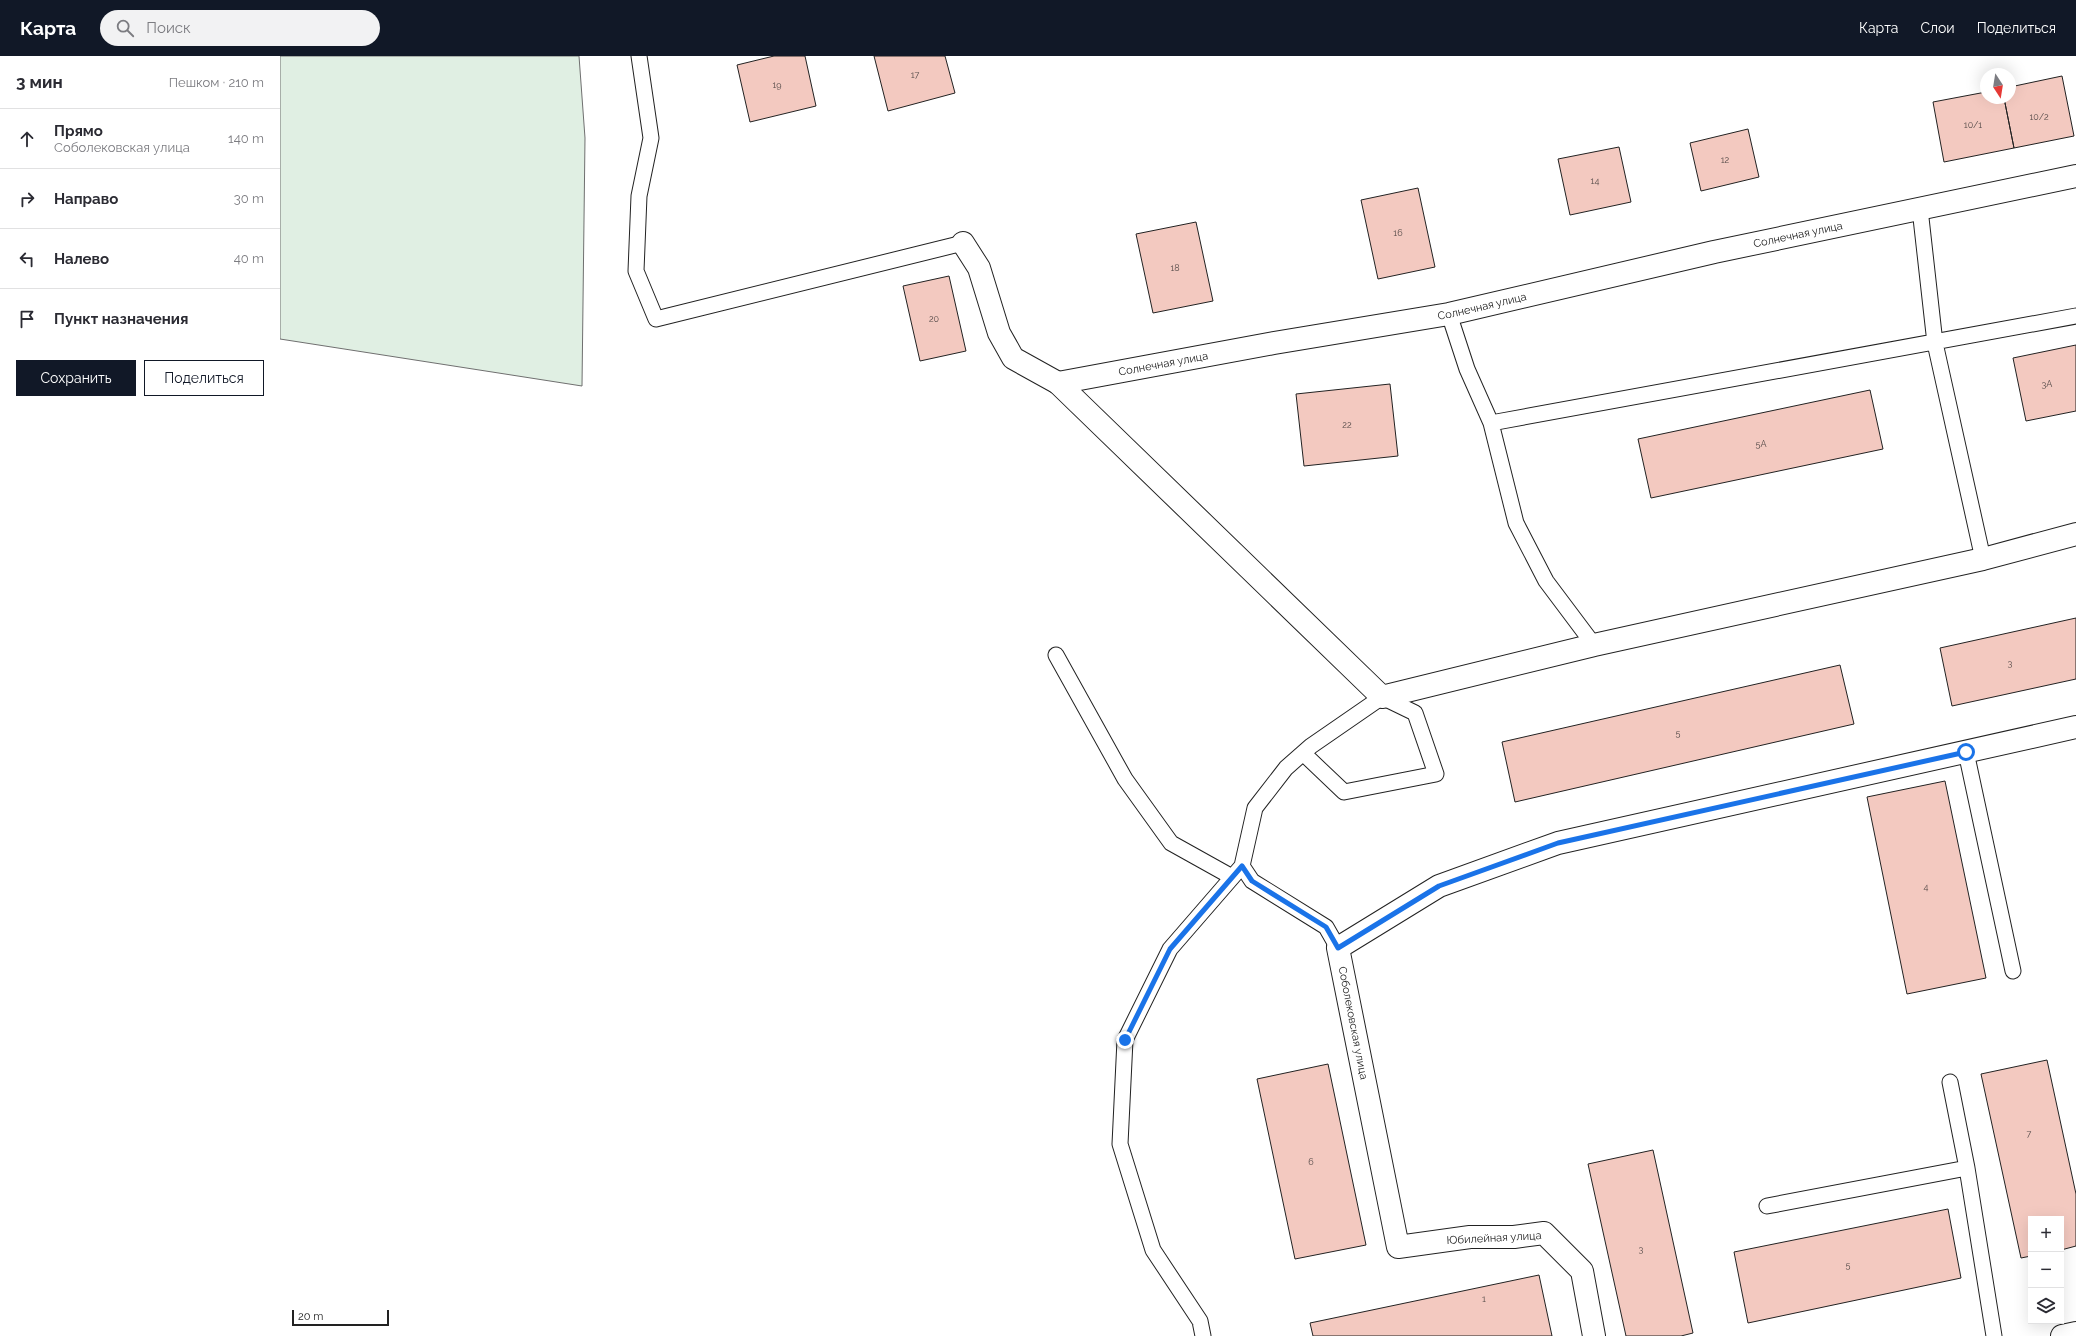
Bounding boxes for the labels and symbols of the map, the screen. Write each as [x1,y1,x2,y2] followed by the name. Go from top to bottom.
[1980,68,2016,104] north arrow
[911,70,919,80] house number: 17
[772,80,782,90] house number: 19
[2029,112,2049,122] house number: 10/2
[1964,120,1982,130] house number: 10/1
[1721,155,1730,165] house number: 12
[1591,176,1599,186] house number: 14
[1752,219,1844,250] street label: Солнечная улица
[1393,228,1403,238] house number: 16
[1170,263,1180,273] house number: 18
[1437,290,1528,322] street label: Солнечная улица
[929,314,940,324] house number: 20
[1117,349,1209,378] street label: Солнечная улица
[2042,379,2052,389] house number: 3А
[1342,420,1352,430] house number: 22
[1756,439,1767,449] house number: 5А
[2008,658,2013,668] house number: 3
[1676,728,1681,738] house number: 5
[1957,743,1975,761] route start
[1924,882,1929,892] house number: 4
[1336,965,1370,1081] street label: Соболековская улица
[1116,1031,1134,1049] route end
[2027,1129,2032,1139] house number: 7
[1308,1157,1314,1167] house number: 6
[1446,1229,1542,1247] street label: Юбилейная улица
[1639,1244,1644,1254] house number: 3
[1846,1260,1851,1270] house number: 5
[1482,1294,1486,1304] house number: 1
[292,1308,389,1327] scale bar

